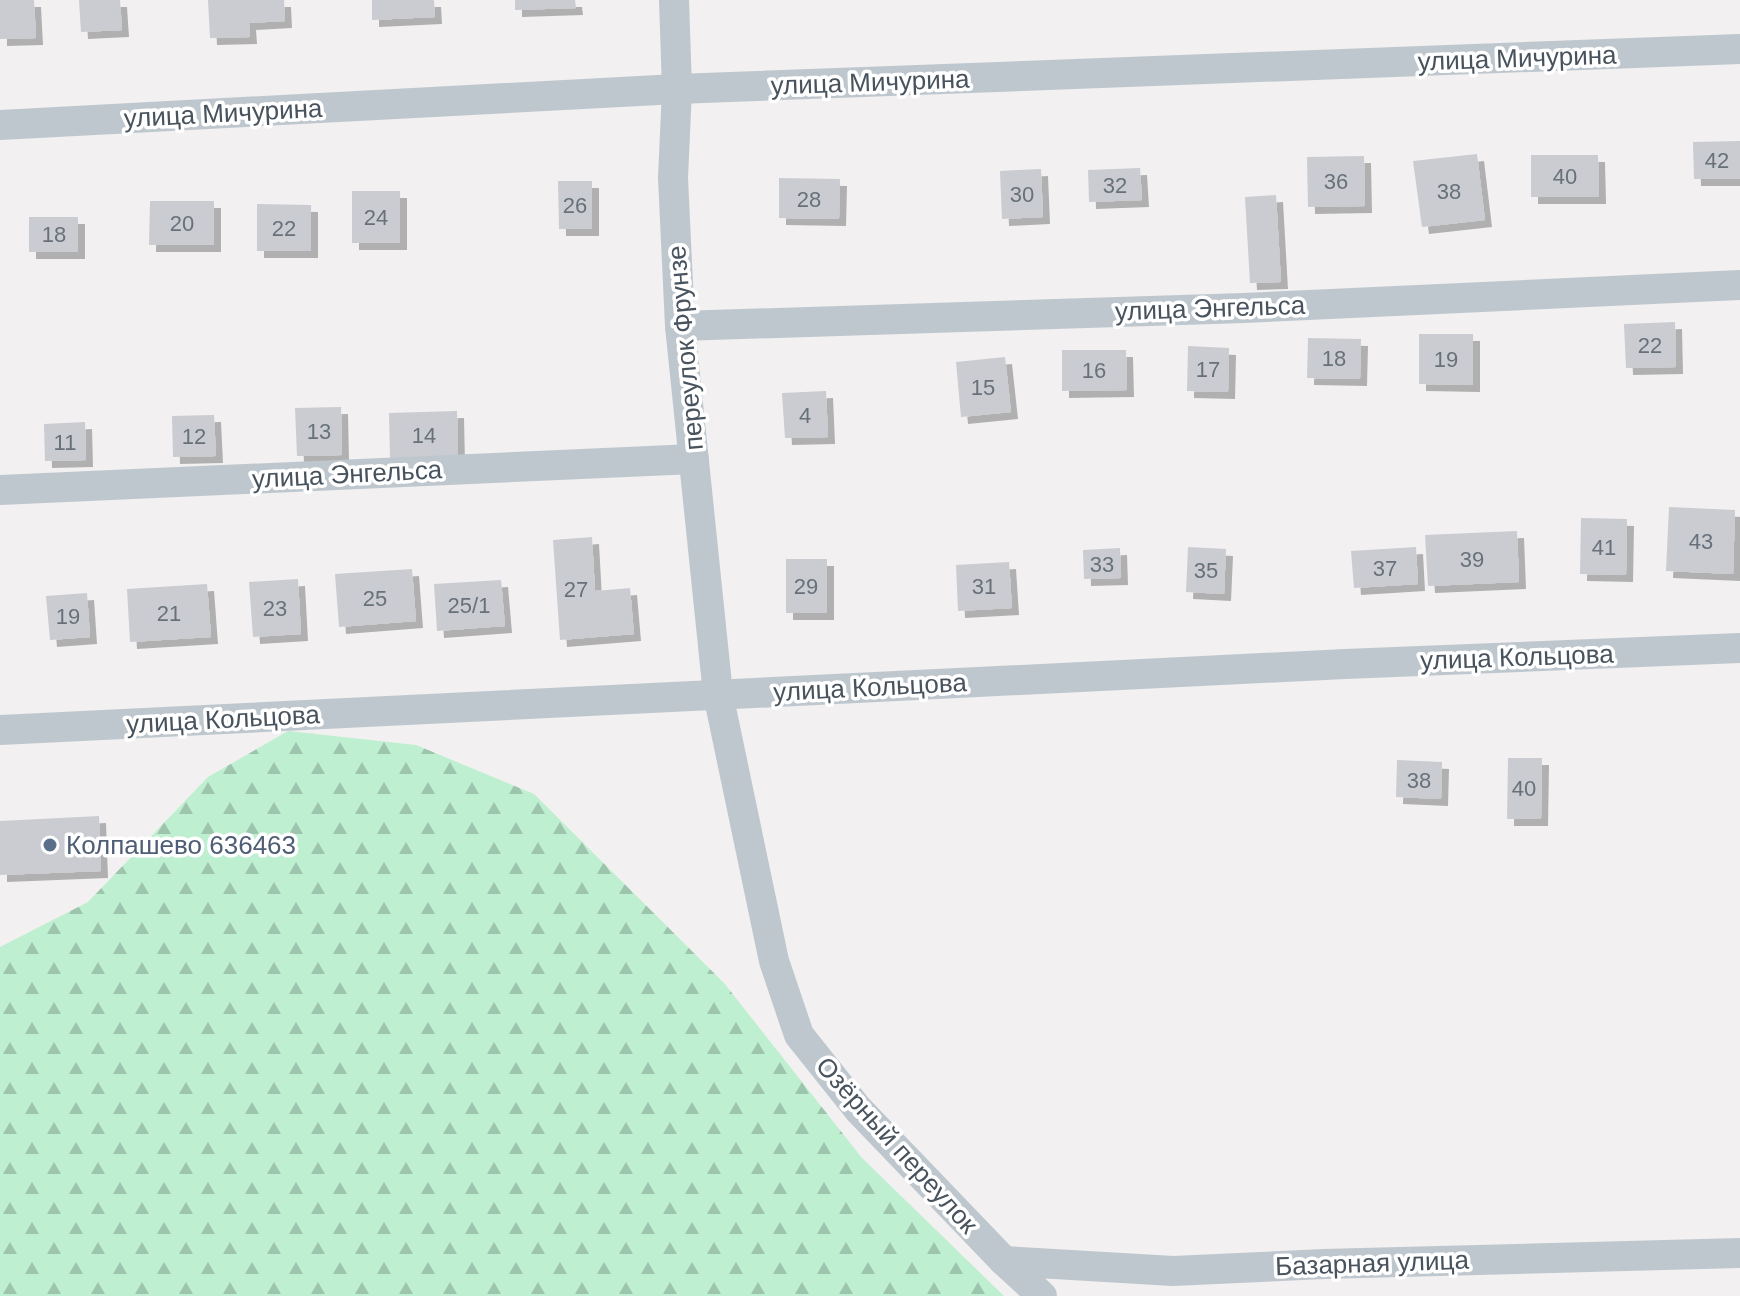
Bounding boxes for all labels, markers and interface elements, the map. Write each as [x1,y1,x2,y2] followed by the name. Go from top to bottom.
[1417,40,1617,76] street label: улица Мичурина
[770,64,970,100] street label: улица Мичурина
[123,93,324,133] street label: улица Мичурина
[1705,148,1729,173] house number: 42
[1553,164,1577,189] house number: 40
[1324,169,1348,194] house number: 36
[1103,173,1127,198] house number: 32
[1437,179,1461,204] house number: 38
[1010,182,1034,207] house number: 30
[797,187,821,212] house number: 28
[563,193,587,218] house number: 26
[364,205,388,230] house number: 24
[170,211,194,236] house number: 20
[272,216,296,241] house number: 22
[42,222,66,247] house number: 18
[661,244,709,452] street label: переулок Фрунзе
[1114,290,1306,326] street label: улица Энгельса
[1638,333,1662,358] house number: 22
[1322,346,1346,371] house number: 18
[1434,347,1458,372] house number: 19
[1196,357,1220,382] house number: 17
[1082,358,1106,383] house number: 16
[971,375,995,400] house number: 15
[799,403,811,428] house number: 4
[307,419,331,444] house number: 13
[412,423,436,448] house number: 14
[182,424,206,449] house number: 12
[54,430,76,455] house number: 11
[251,454,443,494] street label: улица Энгельса
[1689,529,1713,554] house number: 43
[1592,535,1616,560] house number: 41
[1460,547,1484,572] house number: 39
[1090,552,1114,577] house number: 33
[1373,556,1397,581] house number: 37
[1194,558,1218,583] house number: 35
[794,574,818,599] house number: 29
[972,574,996,599] house number: 31
[564,577,588,602] house number: 27
[363,586,387,611] house number: 25
[448,593,490,618] house number: 25/1
[263,596,287,621] house number: 23
[157,601,181,626] house number: 21
[56,604,80,629] house number: 19
[1420,639,1615,675] street label: улица Кольцова
[773,667,968,707] street label: улица Кольцова
[126,699,321,739] street label: улица Кольцова
[1407,768,1431,793] house number: 38
[1512,776,1536,801] house number: 40
[66,830,296,860] place label: Колпашево 636463
[41,836,59,854] marker: Колпашево 636463
[810,1051,984,1240] street label: Озёрный переулок
[1275,1245,1470,1281] street label: Базарная улица

